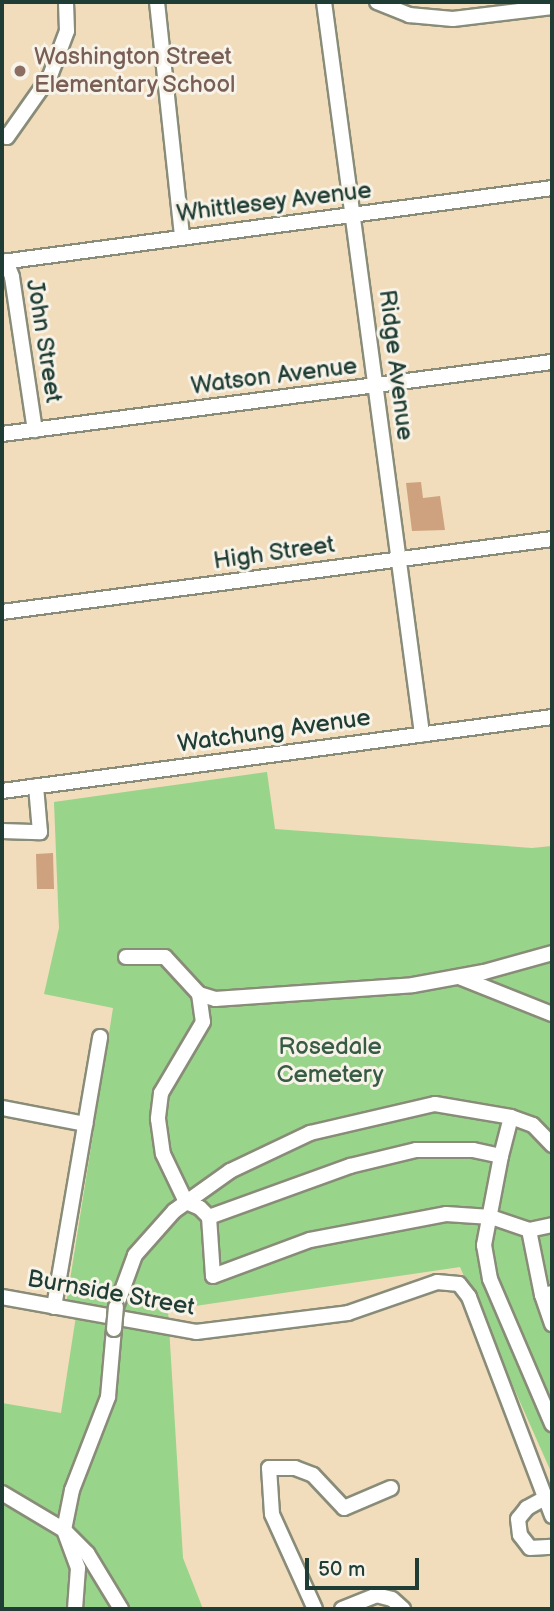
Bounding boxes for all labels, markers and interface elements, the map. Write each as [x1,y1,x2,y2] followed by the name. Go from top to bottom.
[34,43,237,99] place label: Washington Street Elementary School
[12,63,28,79] marker: Washington Street Elementary School
[174,176,374,228] street label: Whittlesey Avenue
[20,277,68,405] street label: John Street
[372,288,420,442] street label: Ridge Avenue
[189,352,359,400] street label: Watson Avenue
[211,530,337,576] street label: High Street
[176,703,372,759] street label: Watchung Avenue
[277,1033,383,1089] park label: Rosedale Cemetery
[25,1264,197,1322] street label: Burnside Street
[309,1544,423,1588] scale bar
[318,1557,365,1582] text: 50 m

